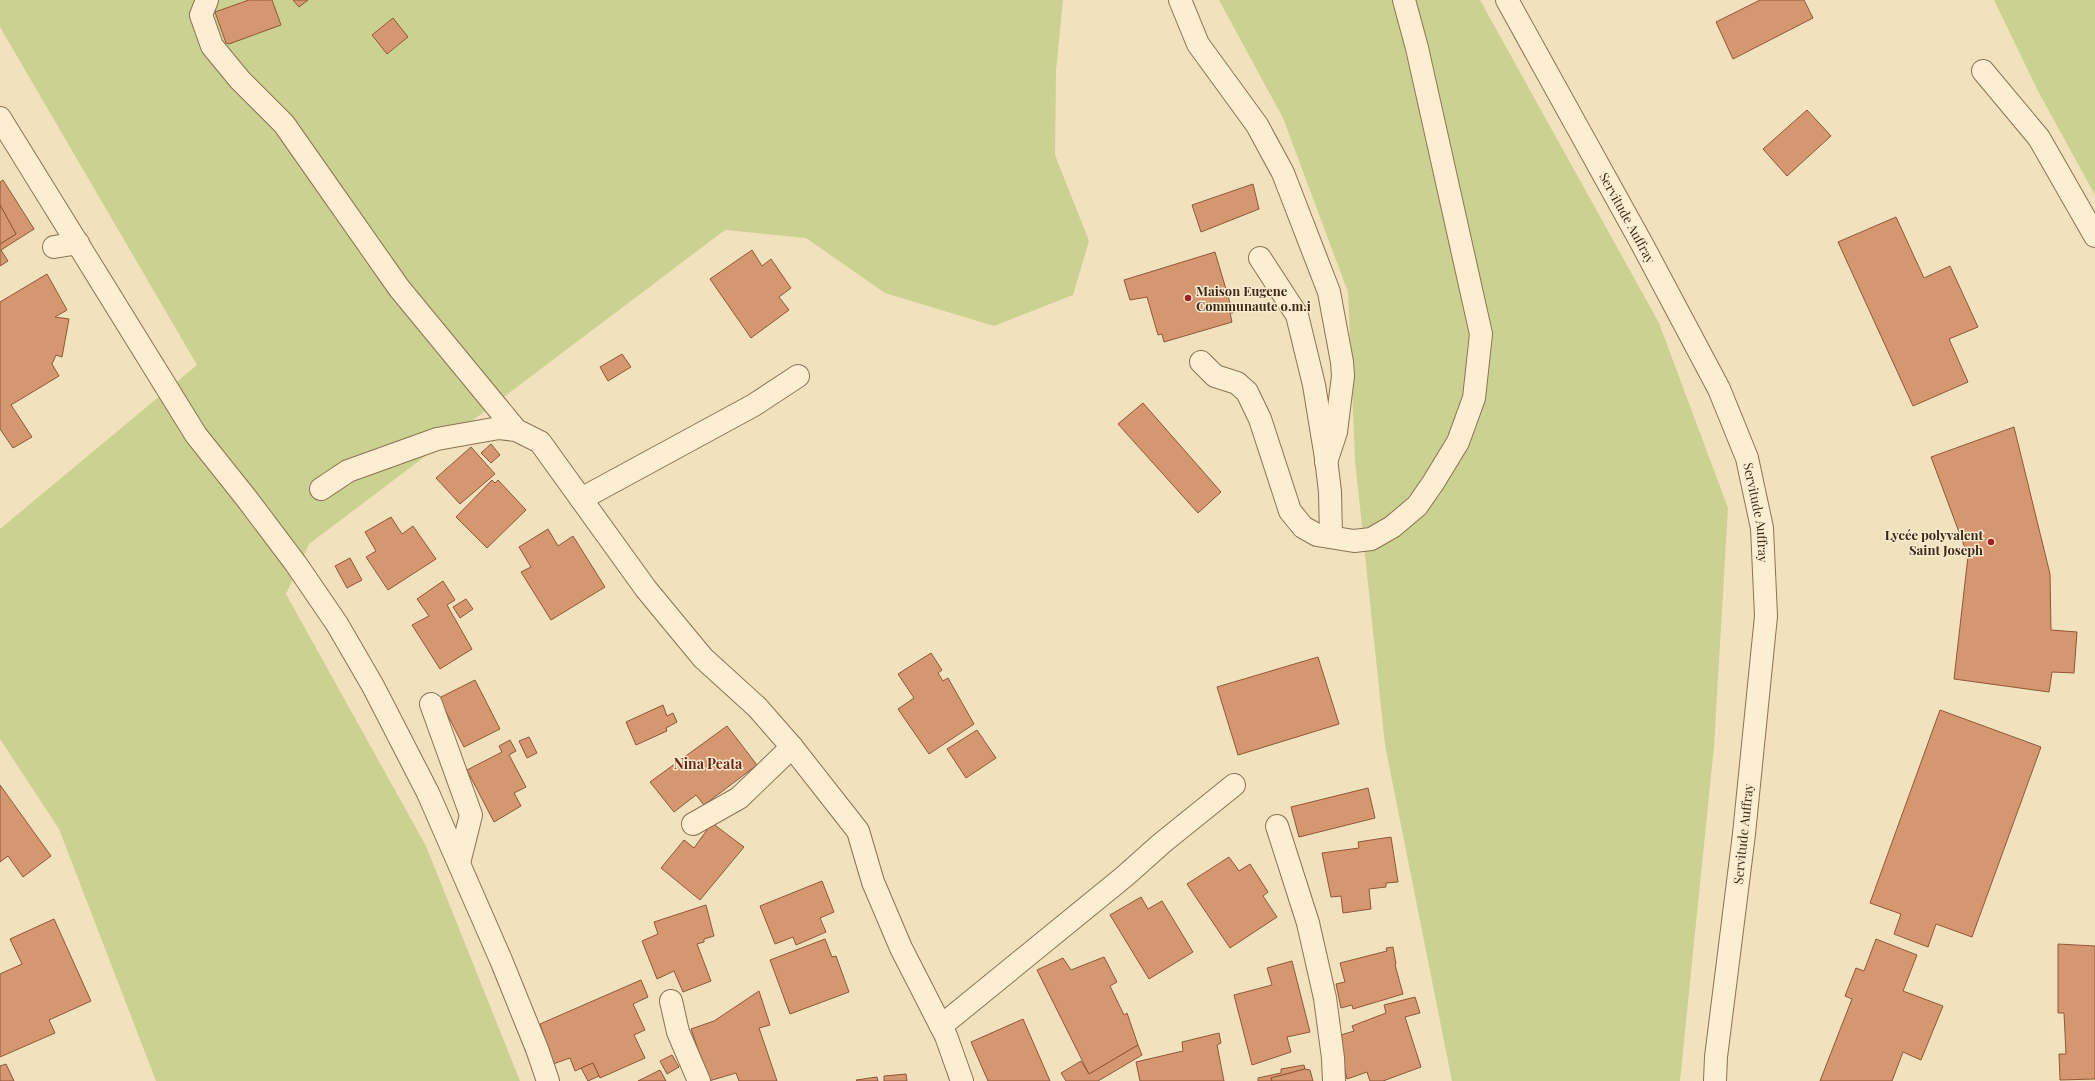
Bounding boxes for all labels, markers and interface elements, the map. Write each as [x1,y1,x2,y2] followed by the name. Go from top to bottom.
[1596,169,1660,267] street label: Servitude Auffray
[1196,282,1311,314] place label: Maison Eugene Communaute o.m.i
[1183,293,1193,303] marker: Maison Eugene Communaute o.m.i
[1740,461,1773,563] street label: Servitude Auffray
[1885,526,1983,558] place label: Lycée polyvalent Saint Joseph
[1986,537,1996,547] marker: Lycée polyvalent Saint Joseph
[674,754,743,773] district label: Nina Peata
[1729,782,1756,885] street label: Servitude Auffray

